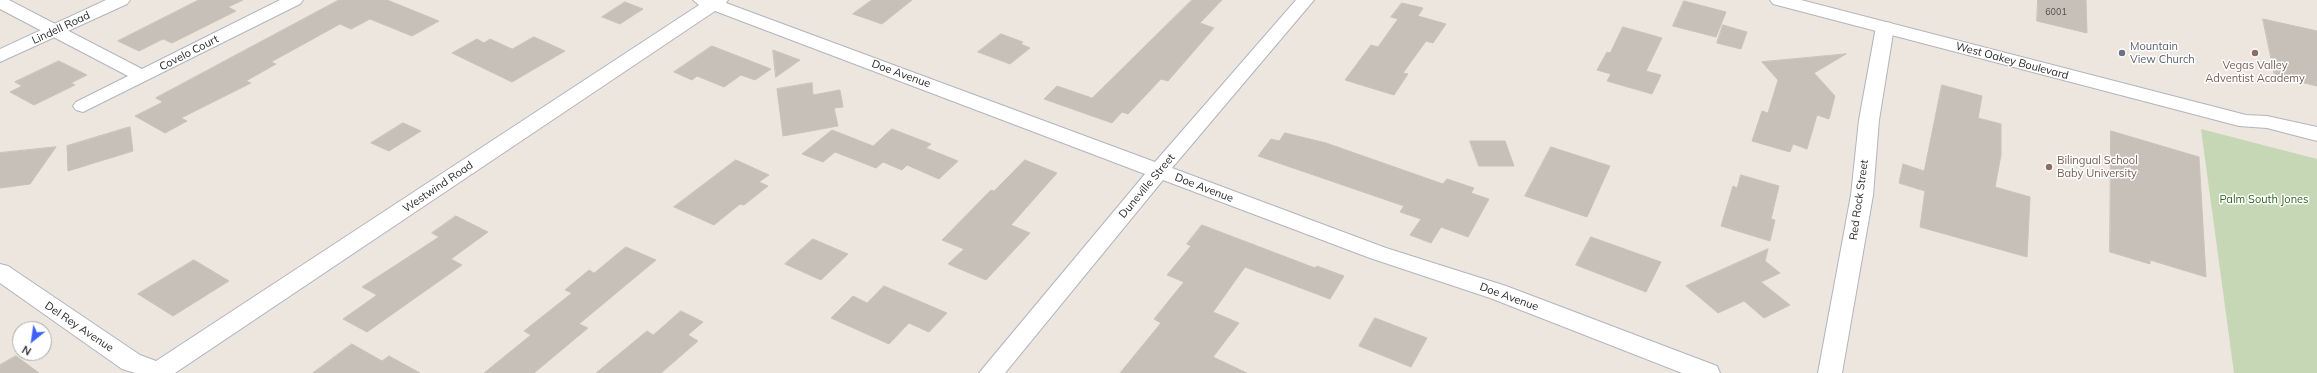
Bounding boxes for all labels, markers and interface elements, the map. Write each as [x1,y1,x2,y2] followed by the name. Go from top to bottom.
[2045,7,2067,17] house number: 6001
[30,9,92,47] street label: Lindell Road
[157,32,221,74] street label: Covelo Court
[1954,40,2070,82] street label: West Oakey Boulevard
[2130,40,2195,66] place label: Mountain View Church
[2117,48,2127,58] marker: Mountain View Church
[2250,48,2260,58] marker: Vegas Valley Adventist Academy
[870,57,932,91] street label: Doe Avenue
[2205,59,2305,85] place label: Vegas Valley Adventist Academy
[1116,151,1178,221] street label: Duneville Street
[2057,154,2138,180] place label: Bilingual School Baby University
[400,159,476,215] street label: Westwind Road
[1847,159,1871,241] street label: Red Rock Street
[2044,162,2054,172] marker: Bilingual School Baby University
[1173,171,1235,205] street label: Doe Avenue
[2219,193,2309,207] park label: Palm South Jones
[1478,280,1540,314] street label: Doe Avenue
[42,299,116,355] street label: Del Rey Avenue
[12,321,52,361] north arrow
[19,342,34,359] text: N

